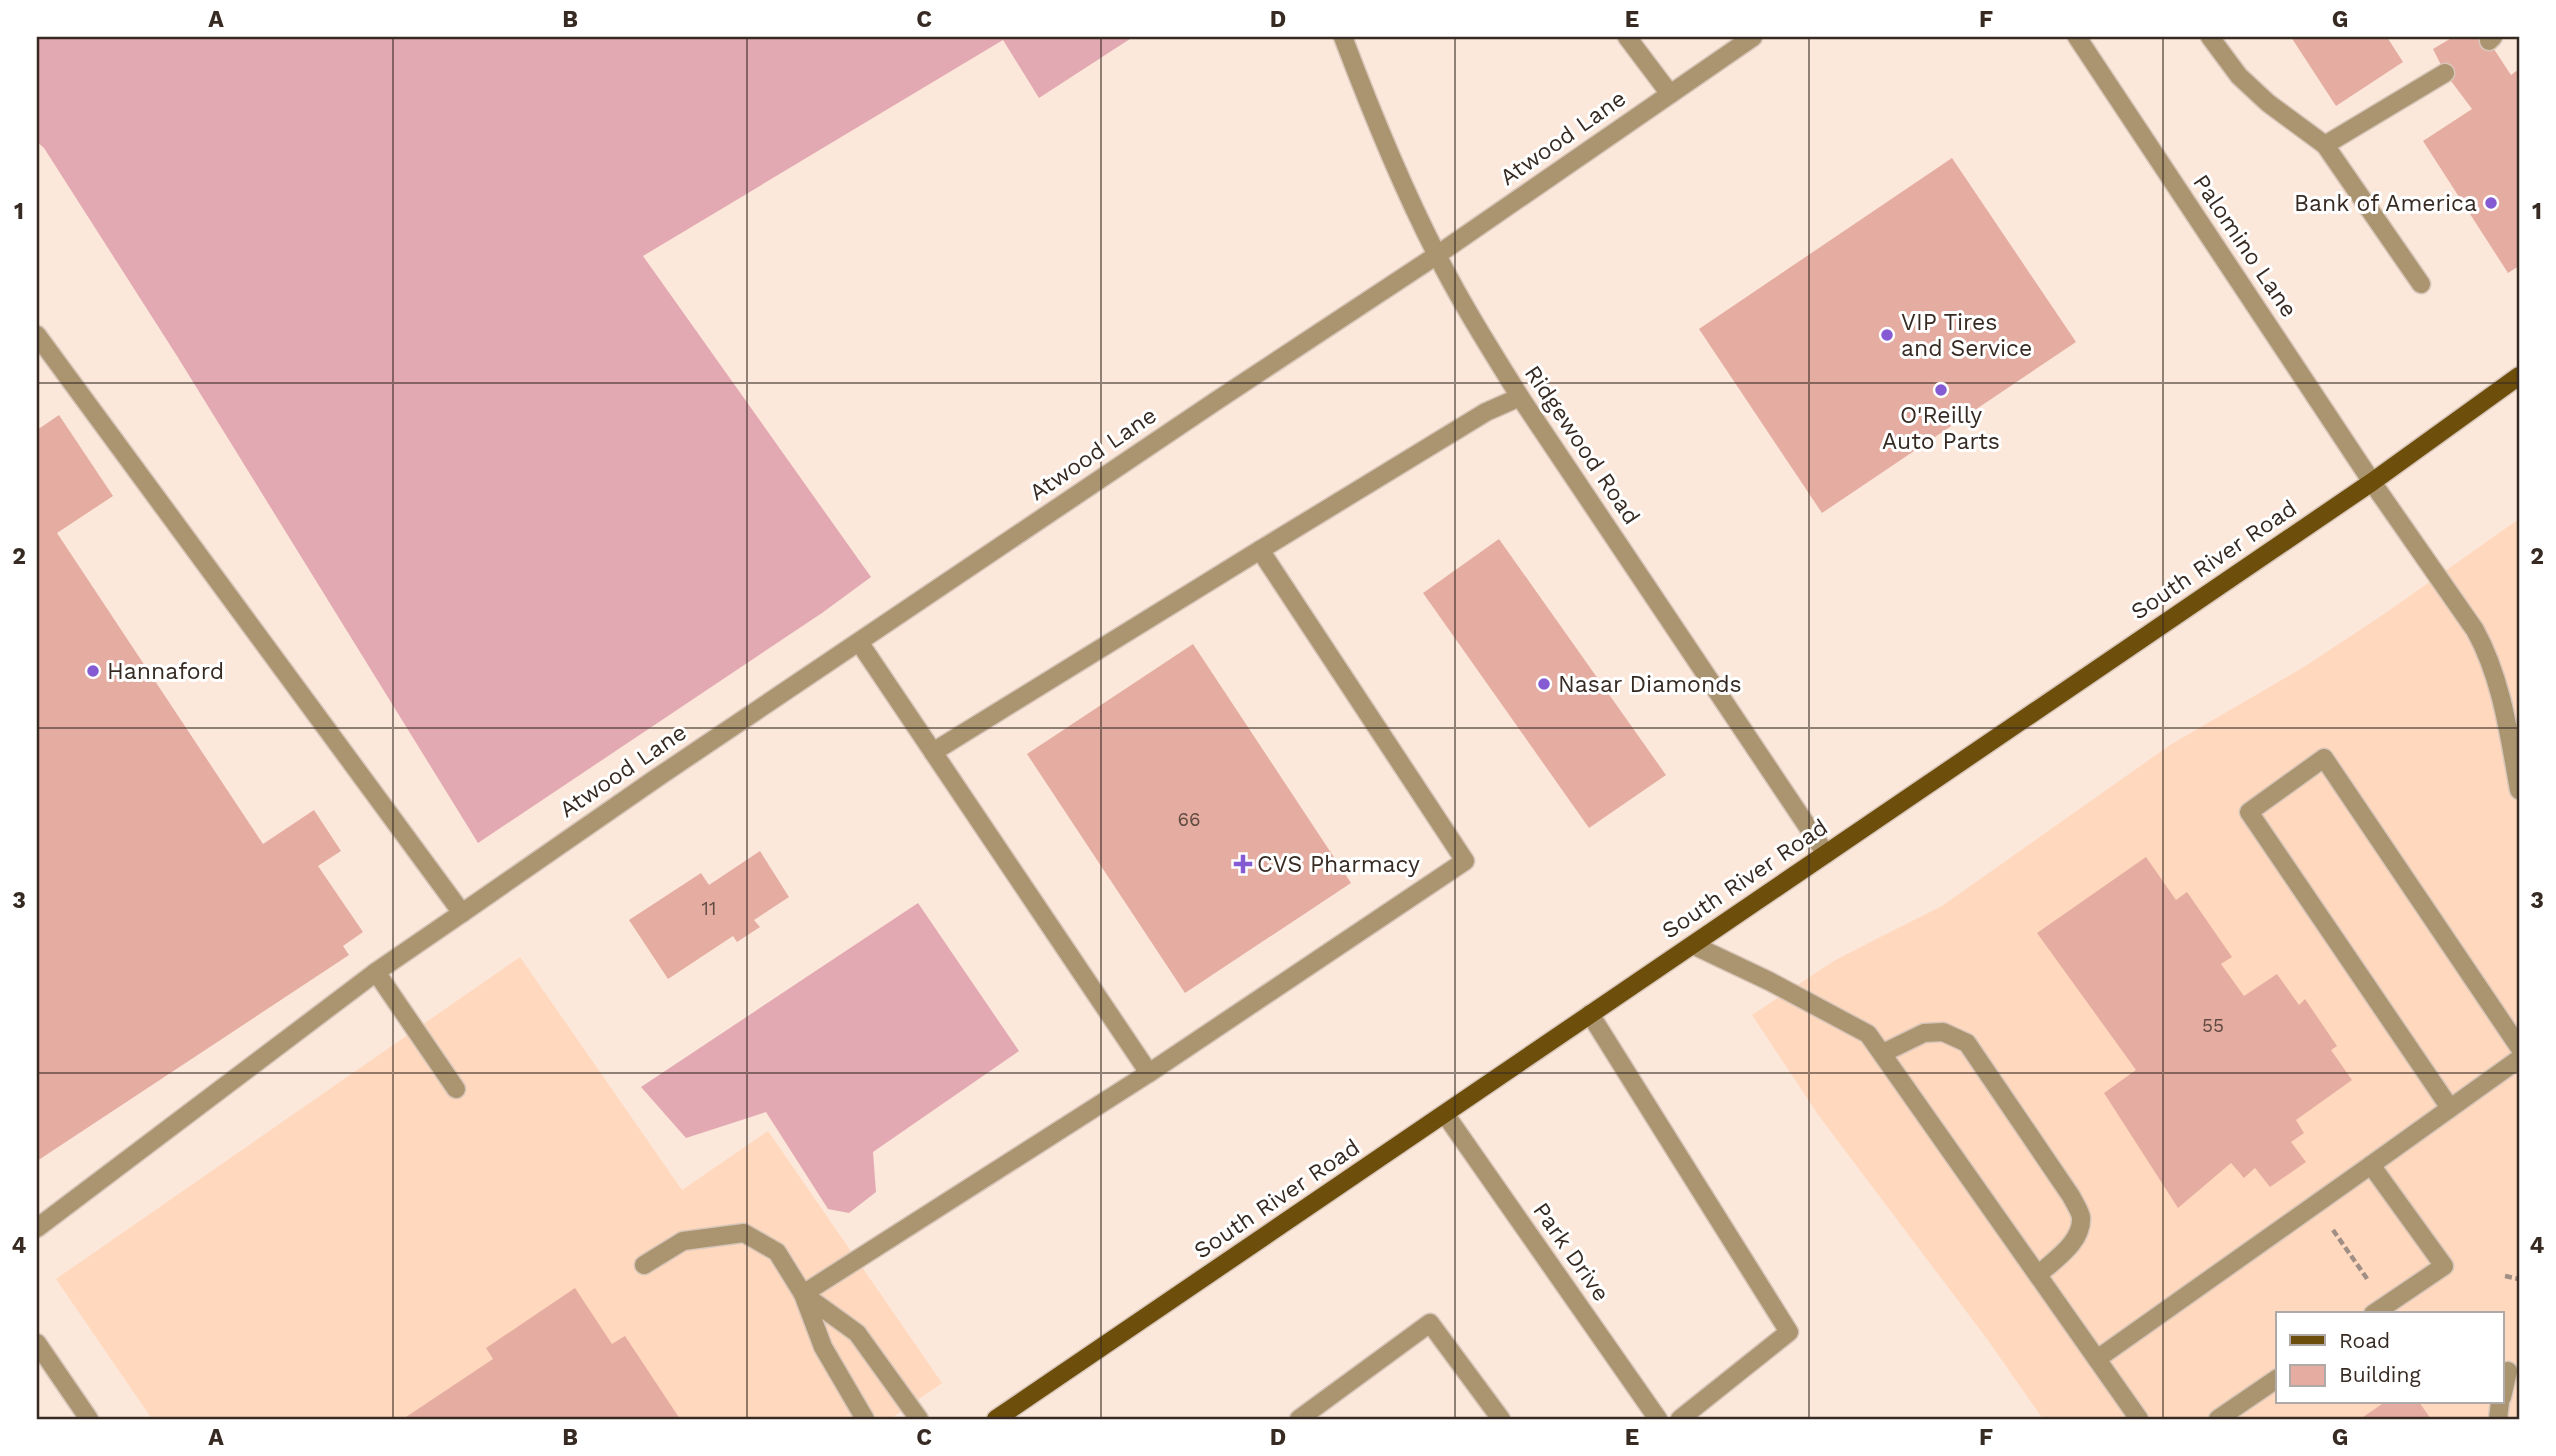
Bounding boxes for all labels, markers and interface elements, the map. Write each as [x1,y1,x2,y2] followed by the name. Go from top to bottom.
[208,6,224,33] text: A
[562,6,578,33] text: B
[916,6,932,33] text: C
[1270,6,1286,33] text: D
[1625,6,1639,33] text: E
[1979,6,1993,33] text: F
[2332,6,2348,33] text: G
[1495,85,1631,191] street label: Atwood Lane
[2187,170,2303,322] street label: Palomino Lane
[2294,190,2477,217] place label: Bank of America
[2483,195,2499,211] marker: Bank of America
[14,198,24,225] text: 1
[2532,198,2542,225] text: 1
[1901,309,2032,362] place label: VIP Tires and Service
[1879,327,1895,343] marker: VIP Tires and Service
[1519,360,1645,530] street label: Ridgewood Road
[1933,382,1949,398] marker: O'Reilly Auto Parts
[1025,402,1161,506] street label: Atwood Lane
[1882,402,2000,455] place label: O'Reilly Auto Parts
[2126,495,2302,625] street label: South River Road
[12,543,26,570] text: 2
[2530,543,2544,570] text: 2
[107,658,224,685] place label: Hannaford
[85,663,101,679] marker: Hannaford
[1558,671,1742,698] place label: Nasar Diamonds
[1536,676,1552,692] marker: Nasar Diamonds
[555,719,691,823] street label: Atwood Lane
[1177,808,1201,831] house number: 66
[1657,814,1833,944] street label: South River Road
[1257,851,1420,878] place label: CVS Pharmacy
[1235,856,1251,872] marker: CVS Pharmacy
[12,887,26,914] text: 3
[2530,887,2544,914] text: 3
[702,897,716,920] house number: 11
[2202,1014,2224,1037] house number: 55
[1189,1134,1365,1264] street label: South River Road
[1527,1198,1615,1306] street label: Park Drive
[12,1232,27,1259] text: 4
[2530,1232,2545,1259] text: 4
[2276,1312,2504,1404] legend
[2339,1328,2390,1353] text: Road
[2339,1362,2421,1387] text: Building
[208,1424,224,1451] text: A
[562,1424,578,1451] text: B
[916,1424,932,1451] text: C
[1270,1424,1286,1451] text: D
[1625,1424,1639,1451] text: E
[1979,1424,1993,1451] text: F
[2332,1424,2348,1451] text: G

